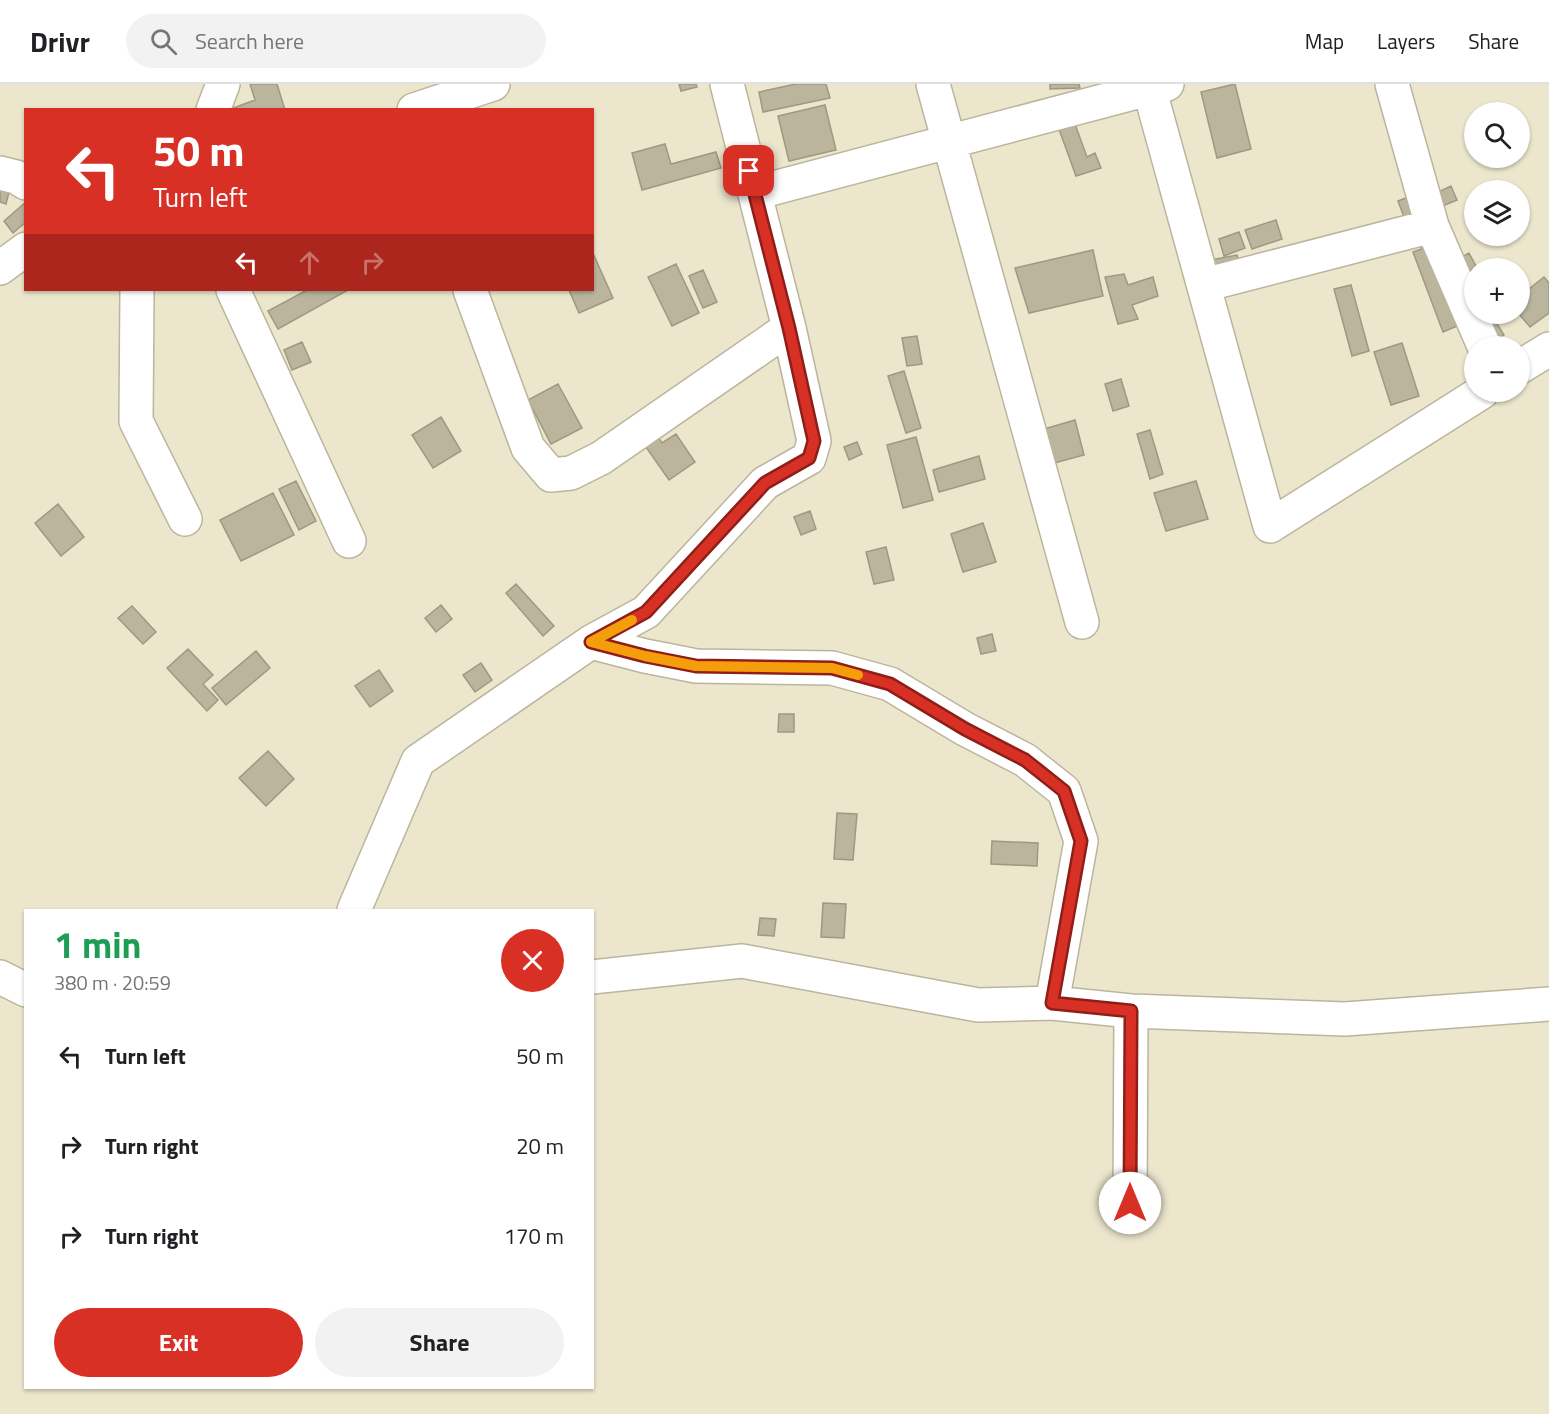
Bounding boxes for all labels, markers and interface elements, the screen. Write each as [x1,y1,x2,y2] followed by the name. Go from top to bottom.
[126,14,546,68] search box
[30,20,90,63] text: Drivr
[195,24,304,58] text: Search here
[147,25,180,58] icon: search
[1305,25,1344,57] text: Map
[1377,25,1435,57] text: Layers
[1468,25,1519,57] text: Share
[1464,102,1530,402] map controls
[1464,102,1530,168] button: search
[153,118,245,182] text: 50 m
[54,132,132,210] icon: left
[723,145,774,196] pin
[732,154,765,187] icon: arrive
[153,176,247,217] text: Turn left
[1464,180,1530,246] button: layers
[230,246,263,279] icon: left
[293,246,326,279] icon: ahead
[356,246,389,279] icon: right
[1464,258,1530,324] button: +
[1464,336,1530,402] button: −
[54,917,141,972] text: 1 min
[501,929,564,992] button: close
[54,967,171,998] text: 380 m · 20:59
[105,1039,186,1073] text: Turn left
[516,1039,564,1073] text: 50 m
[54,1040,87,1073] icon: left
[105,1129,199,1163] text: Turn right
[516,1129,564,1163] text: 20 m
[54,1130,87,1163] icon: right
[1098,1171,1162,1235] position arrow
[105,1219,199,1253] text: Turn right
[504,1219,564,1253] text: 170 m
[54,1220,87,1253] icon: right
[54,1308,303,1377] button: Exit
[315,1308,564,1377] button: Share

